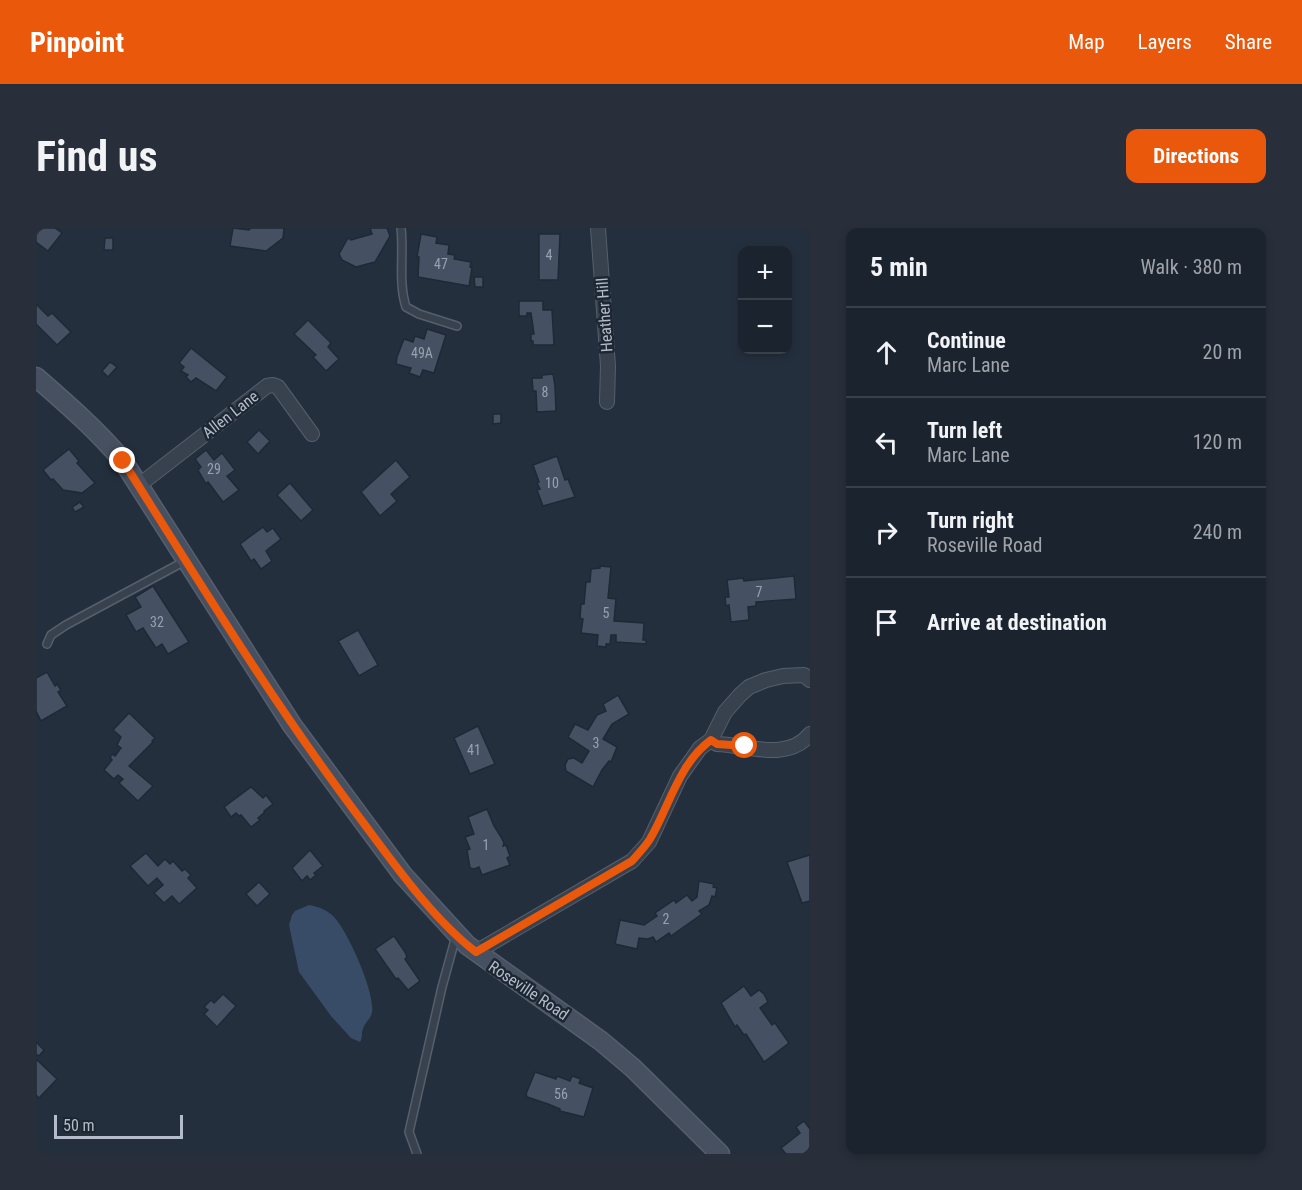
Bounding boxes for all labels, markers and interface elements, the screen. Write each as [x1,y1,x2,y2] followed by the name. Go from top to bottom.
[30,26,124,59] text: Pinpoint
[1068,30,1105,54] text: Map
[1138,30,1192,54] text: Layers
[1225,30,1272,54] text: Share
[1126,129,1266,183] button: Directions
[36,132,157,181] text: Find us
[738,246,792,354] map controls
[738,246,792,300] button: +
[546,247,553,263] house number: 4
[870,252,928,282] text: 5 min
[1141,255,1242,279] text: Walk · 380 m
[434,256,448,272] house number: 47
[592,277,617,353] street label: Heather Hill
[738,300,792,354] button: −
[927,328,1006,353] text: Continue
[870,336,903,369] icon: ahead
[1203,340,1242,364] text: 20 m
[411,345,433,361] house number: 49A
[927,353,1010,377] text: Marc Lane
[542,384,549,400] house number: 8
[198,387,262,442] street label: Allen Lane
[927,418,1002,443] text: Turn left
[870,426,903,459] icon: left
[1193,430,1242,454] text: 120 m
[927,443,1010,467] text: Marc Lane
[109,447,135,473] route end
[207,461,221,477] house number: 29
[545,475,559,491] house number: 10
[927,508,1014,533] text: Turn right
[870,516,903,549] icon: right
[1193,520,1242,544] text: 240 m
[927,533,1042,557] text: Roseville Road
[756,584,763,600] house number: 7
[603,605,610,621] house number: 5
[870,606,903,639] icon: arrive
[927,610,1107,635] text: Arrive at destination
[150,614,164,630] house number: 32
[731,732,757,758] route start
[593,735,599,751] house number: 3
[467,742,481,758] house number: 41
[483,837,489,853] house number: 1
[663,911,670,927] house number: 2
[485,957,572,1024] street label: Roseville Road
[554,1086,568,1102] house number: 56
[54,1112,183,1140] scale bar
[63,1116,95,1135] text: 50 m

